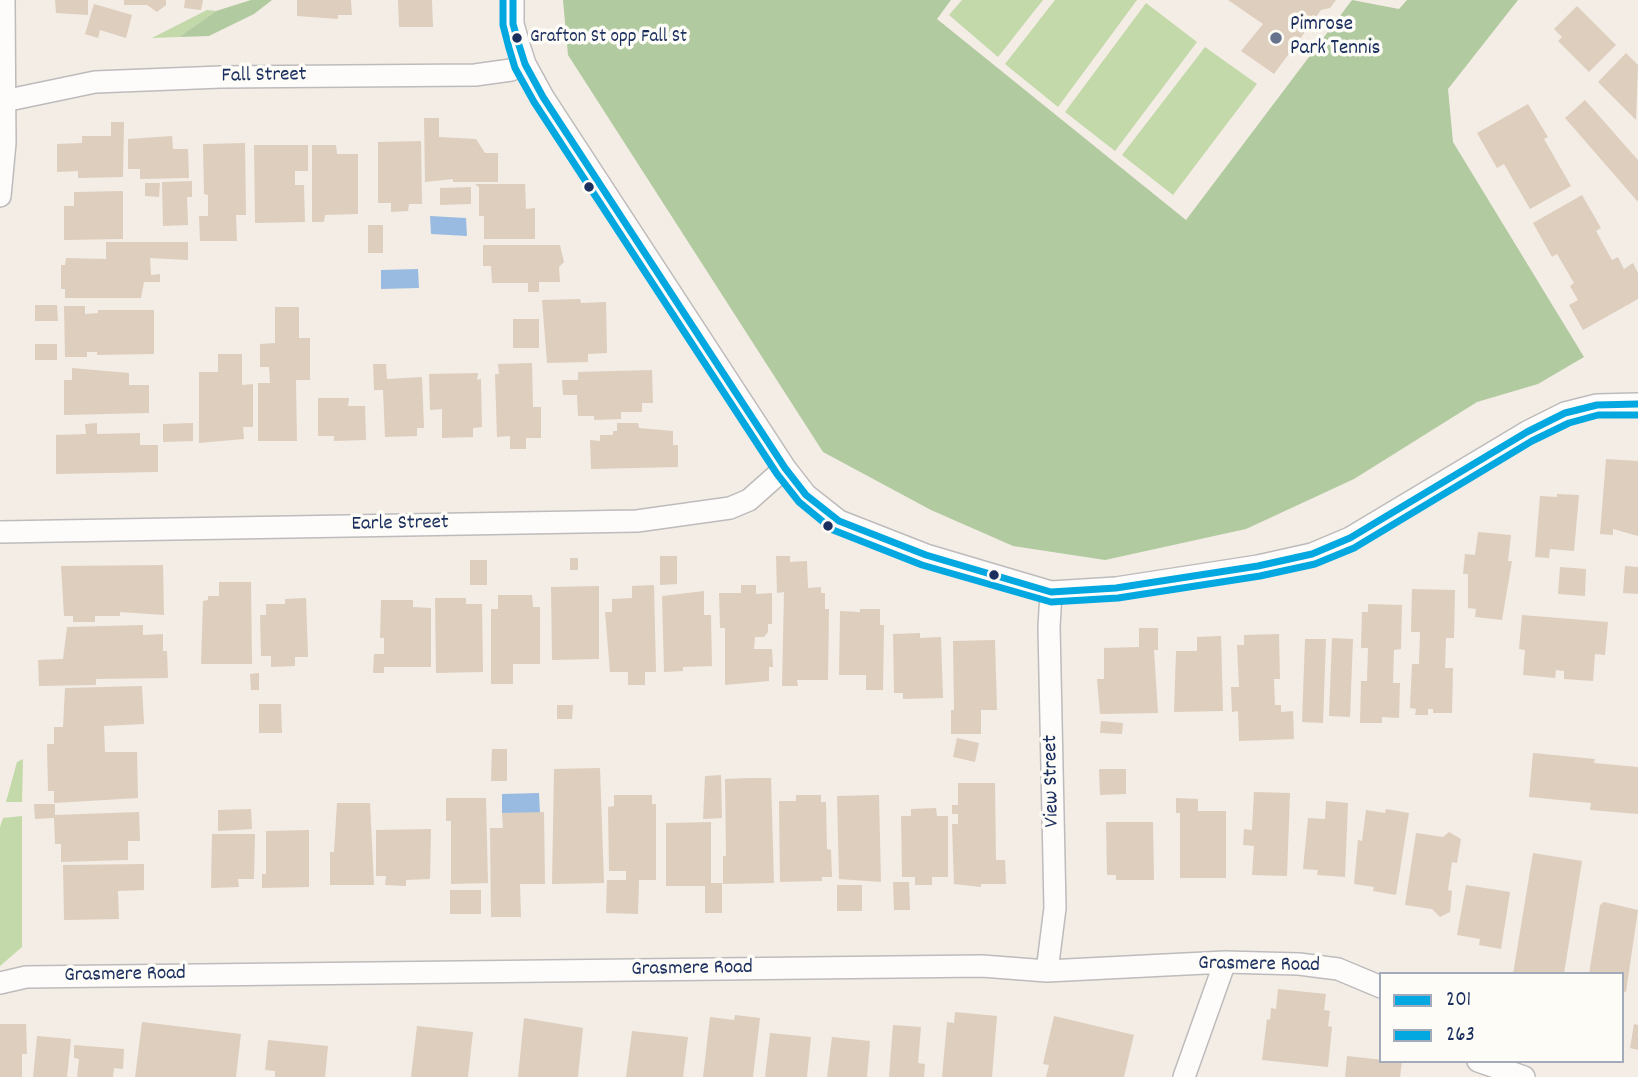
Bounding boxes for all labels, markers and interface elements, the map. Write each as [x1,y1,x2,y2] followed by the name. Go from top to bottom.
[1290,13,1380,63] place label: Pimrose Park Tennis
[530,27,687,49] place label: Grafton St opp Fall St
[1268,30,1284,46] marker: Pimrose Park Tennis
[510,31,524,45] marker: Grafton St opp Fall St
[221,64,307,90] street label: Fall Street
[582,180,596,194] unlabelled marker
[351,512,449,538] street label: Earle Street
[821,519,835,533] unlabelled marker
[987,568,1001,582] unlabelled marker
[1040,735,1066,827] street label: View Street
[1198,952,1320,980] street label: Grasmere Road
[631,956,753,984] street label: Grasmere Road
[64,962,186,990] street label: Grasmere Road
[1379,972,1624,1063] legend
[1446,986,1471,1016] text: 201
[1446,1021,1475,1051] text: 263

